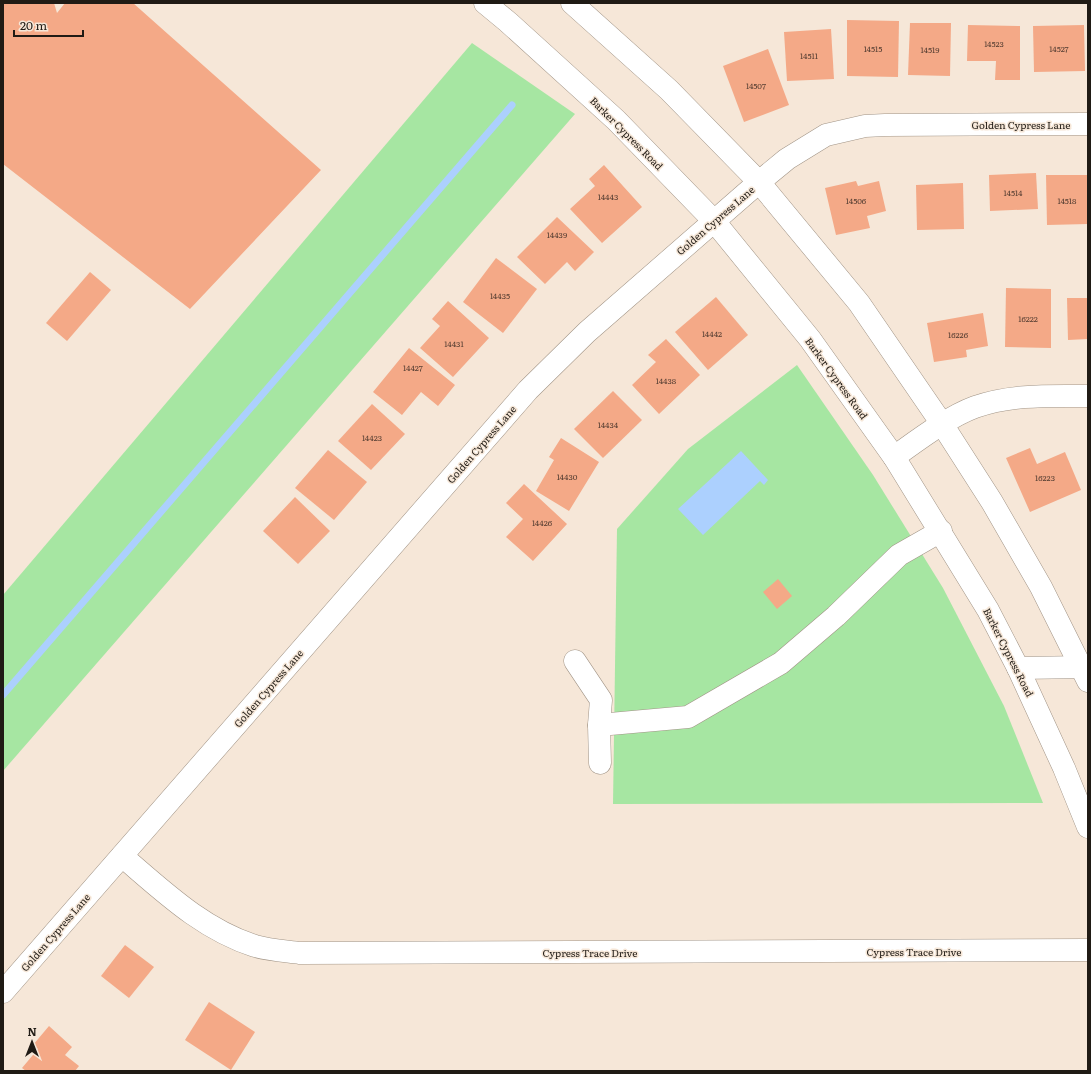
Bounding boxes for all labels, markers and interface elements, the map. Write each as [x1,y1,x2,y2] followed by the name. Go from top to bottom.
[14,12,83,38] scale bar
[20,16,47,34] text: 20 m
[984,38,1004,49] house number: 14523
[864,43,882,54] house number: 14515
[1049,43,1069,54] house number: 14527
[921,44,939,55] house number: 14519
[800,50,819,61] house number: 14511
[746,80,766,91] house number: 14507
[587,93,667,173] street label: Barker Cypress Road
[972,117,1071,132] street label: Golden Cypress Lane
[673,182,757,258] street label: Golden Cypress Lane
[1004,187,1023,198] house number: 14514
[598,191,618,202] house number: 14443
[846,195,867,206] house number: 14506
[1057,195,1077,206] house number: 14518
[547,229,567,240] house number: 14439
[490,290,510,301] house number: 14435
[1018,313,1038,324] house number: 16222
[702,328,722,339] house number: 14442
[948,329,969,340] house number: 16226
[802,334,872,422] street label: Barker Cypress Road
[444,338,464,349] house number: 14431
[403,362,423,373] house number: 14427
[656,375,677,386] house number: 14438
[443,402,519,486] street label: Golden Cypress Lane
[598,419,619,430] house number: 14434
[362,432,382,443] house number: 14423
[557,471,578,482] house number: 14430
[1035,472,1055,483] house number: 16223
[532,517,553,528] house number: 14426
[980,605,1038,699] street label: Barker Cypress Road
[230,646,306,730] street label: Golden Cypress Lane
[17,890,93,974] street label: Golden Cypress Lane
[867,944,961,959] street label: Cypress Trace Drive
[543,945,637,960] street label: Cypress Trace Drive
[12,1022,52,1062] north arrow
[27,1023,37,1039] text: N

